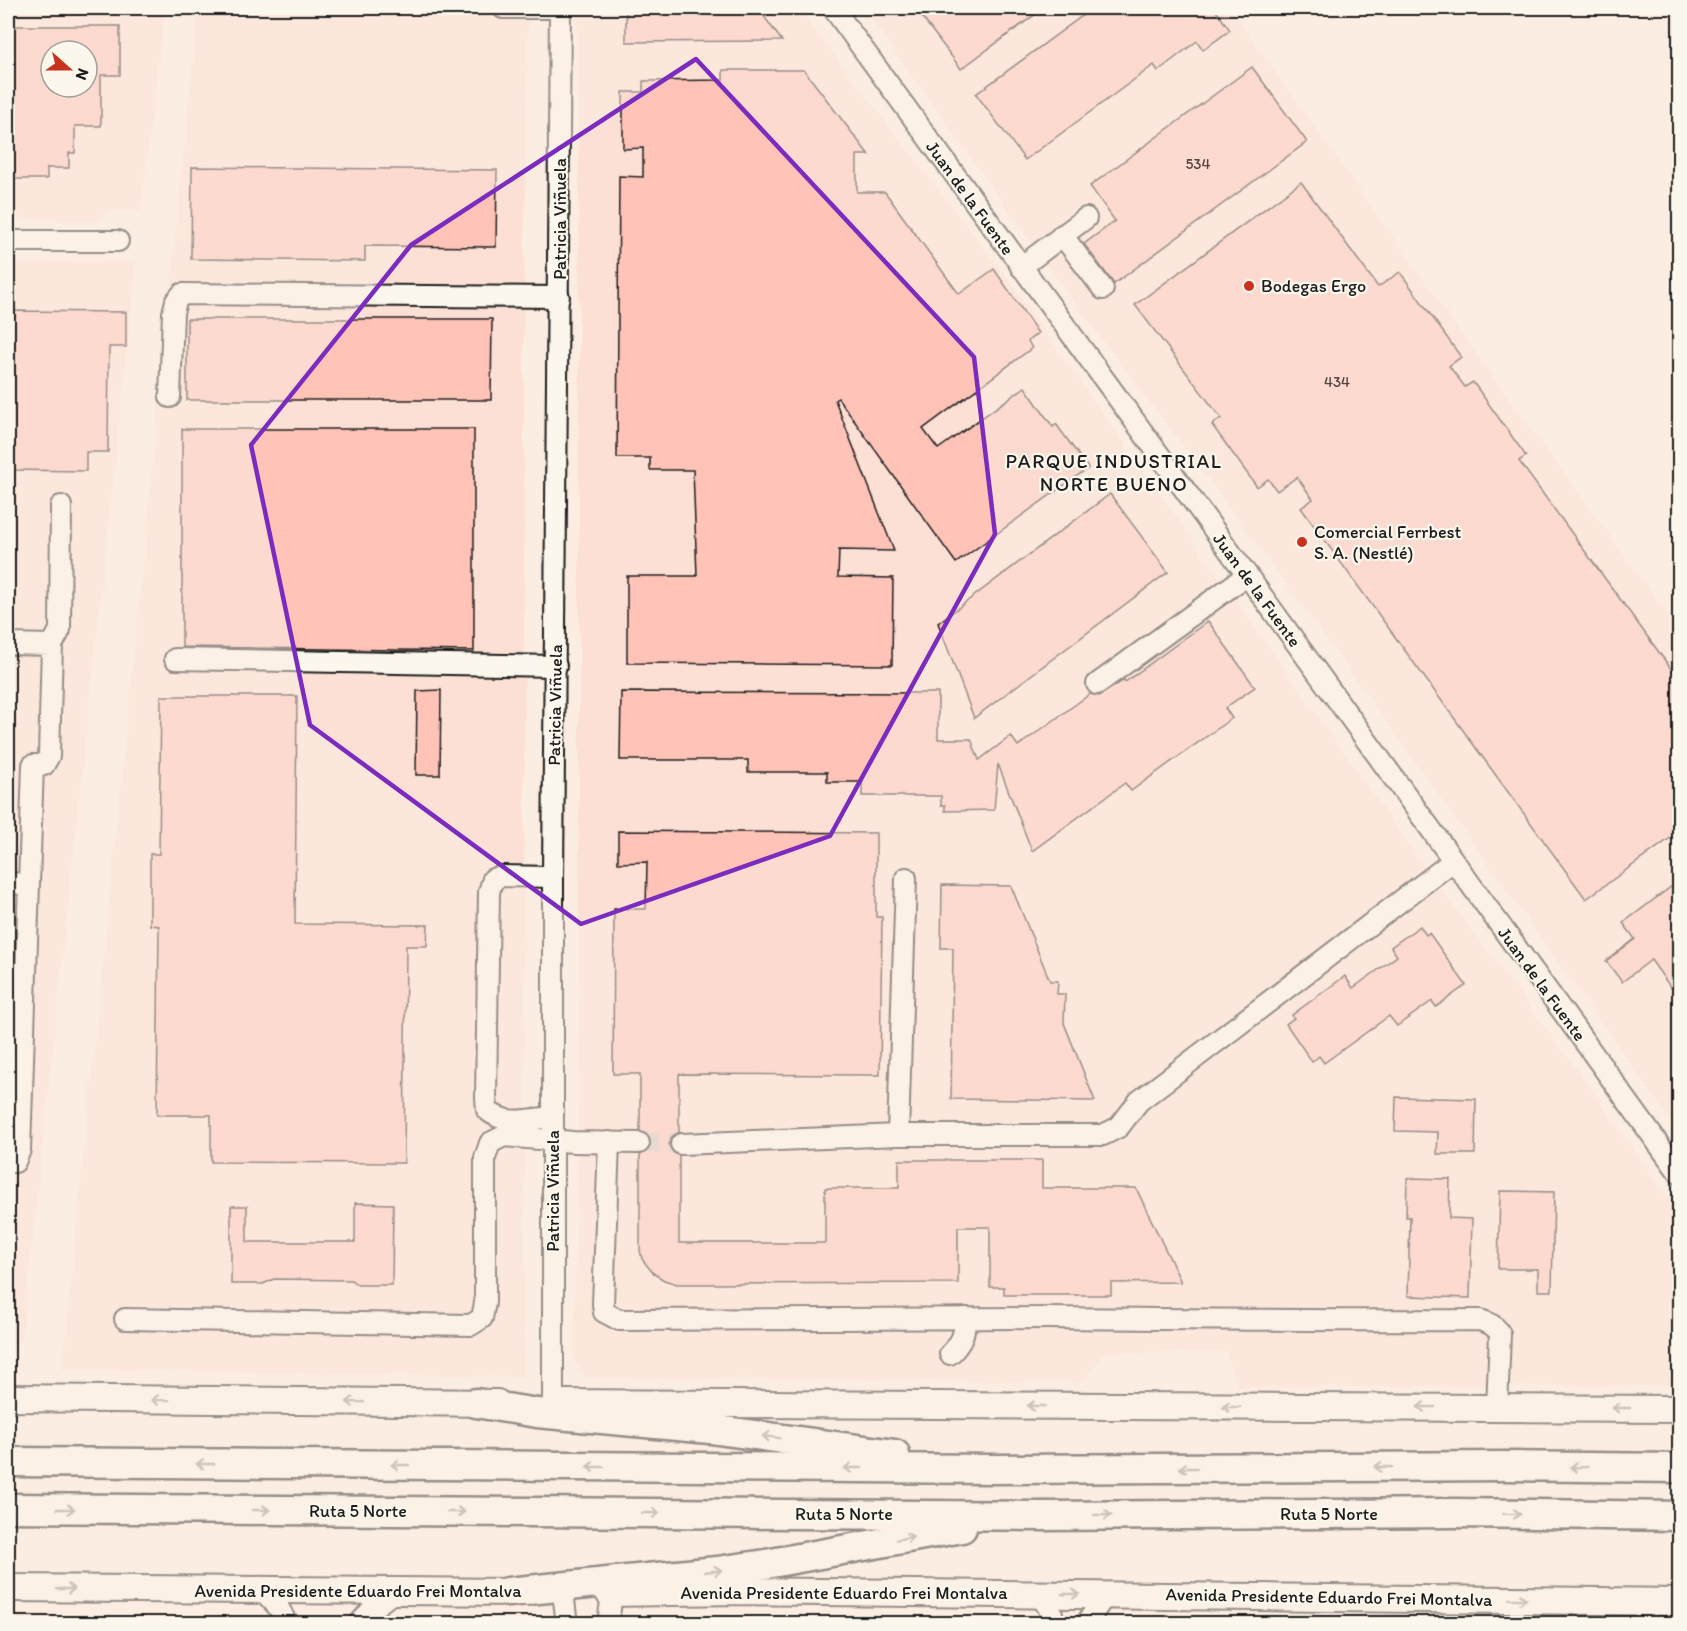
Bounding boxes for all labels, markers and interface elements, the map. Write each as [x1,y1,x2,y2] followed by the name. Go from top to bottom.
[39,39,99,99] north arrow
[72,66,93,83] text: N
[921,137,1019,259] street label: Juan de la Fuente
[1185,155,1211,173] house number: 534
[549,158,571,280] street label: Patricia Viñuela
[1261,275,1366,297] place label: Bodegas Ergo
[1242,279,1256,293] marker: Bodegas Ergo
[1324,373,1350,391] house number: 434
[1006,449,1222,496] district label: PARQUE INDUSTRIAL NORTE BUENO
[1314,521,1462,564] place label: Comercial Ferrbest S. A. (Nestlé)
[1208,529,1306,651] street label: Juan de la Fuente
[1295,535,1309,549] marker: Comercial Ferrbest S. A. (Nestlé)
[543,644,567,766] street label: Patricia Viñuela
[1493,923,1591,1045] street label: Juan de la Fuente
[542,1130,564,1252] street label: Patricia Viñuela
[150,1394,170,1406] one-way arrow
[345,1396,365,1408] one-way arrow
[1027,1400,1047,1411] one-way arrow
[1222,1401,1242,1412] one-way arrow
[1417,1402,1437,1413] one-way arrow
[1612,1402,1632,1414] one-way arrow
[762,1432,781,1443] one-way arrow
[195,1458,215,1470] one-way arrow
[390,1459,410,1471] one-way arrow
[585,1461,605,1472] one-way arrow
[1374,1461,1394,1473] one-way arrow
[1570,1461,1590,1473] one-way arrow
[843,1462,863,1474] one-way arrow
[1179,1462,1199,1474] one-way arrow
[309,1500,407,1522] street label: Ruta 5 Norte
[55,1503,75,1515] one-way arrow
[795,1503,893,1525] street label: Ruta 5 Norte
[1280,1503,1378,1525] street label: Ruta 5 Norte
[250,1504,270,1516] one-way arrow
[445,1506,465,1518] one-way arrow
[640,1507,660,1519] one-way arrow
[1502,1508,1522,1519] one-way arrow
[1092,1509,1112,1521] one-way arrow
[894,1533,914,1544] one-way arrow
[702,1565,722,1576] one-way arrow
[195,1580,522,1602] street label: Avenida Presidente Eduardo Frei Montalva
[681,1582,1008,1604] street label: Avenida Presidente Eduardo Frei Montalva
[55,1583,75,1594] one-way arrow
[1165,1583,1493,1611] street label: Avenida Presidente Eduardo Frei Montalva
[1060,1588,1080,1600] one-way arrow
[1507,1593,1527,1605] one-way arrow

